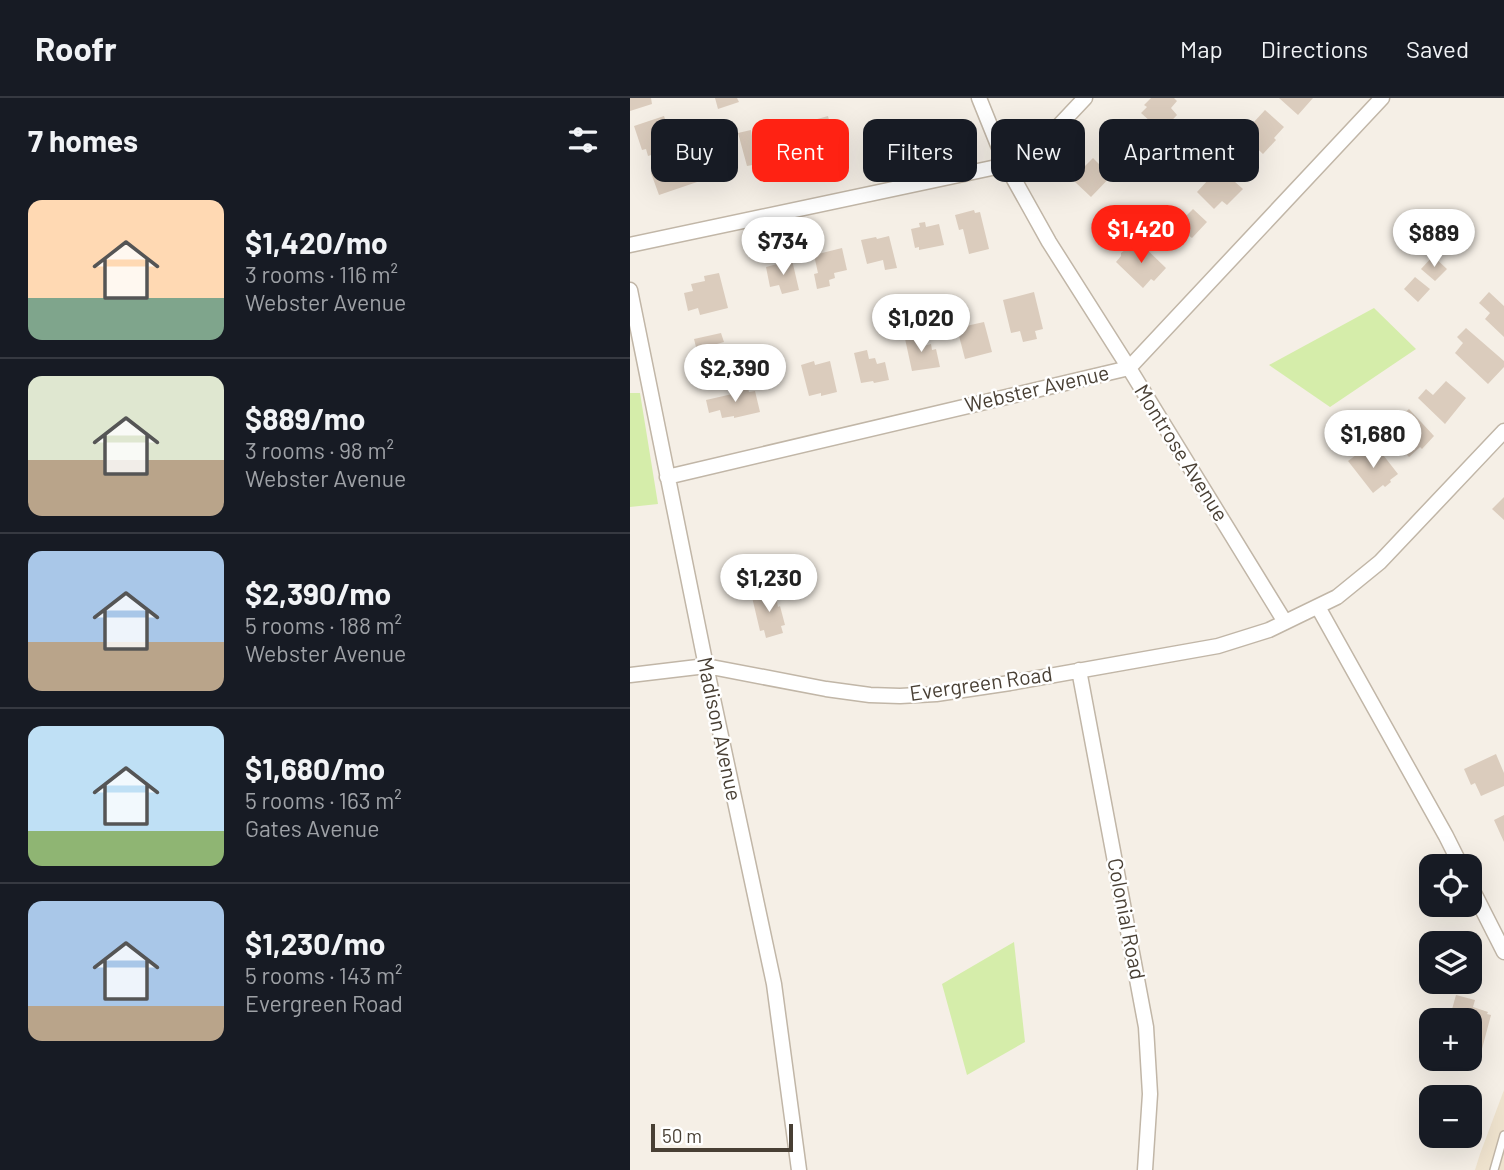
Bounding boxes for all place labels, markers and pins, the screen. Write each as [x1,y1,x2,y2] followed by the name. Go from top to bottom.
[1084,206,1198,265] pin: $1,420
[1393,209,1475,269] pin: $889
[742,218,824,277] pin: $734
[864,294,978,354] pin: $1,020
[678,344,792,404] pin: $2,390
[1316,410,1430,470] pin: $1,680
[712,554,826,614] pin: $1,230

